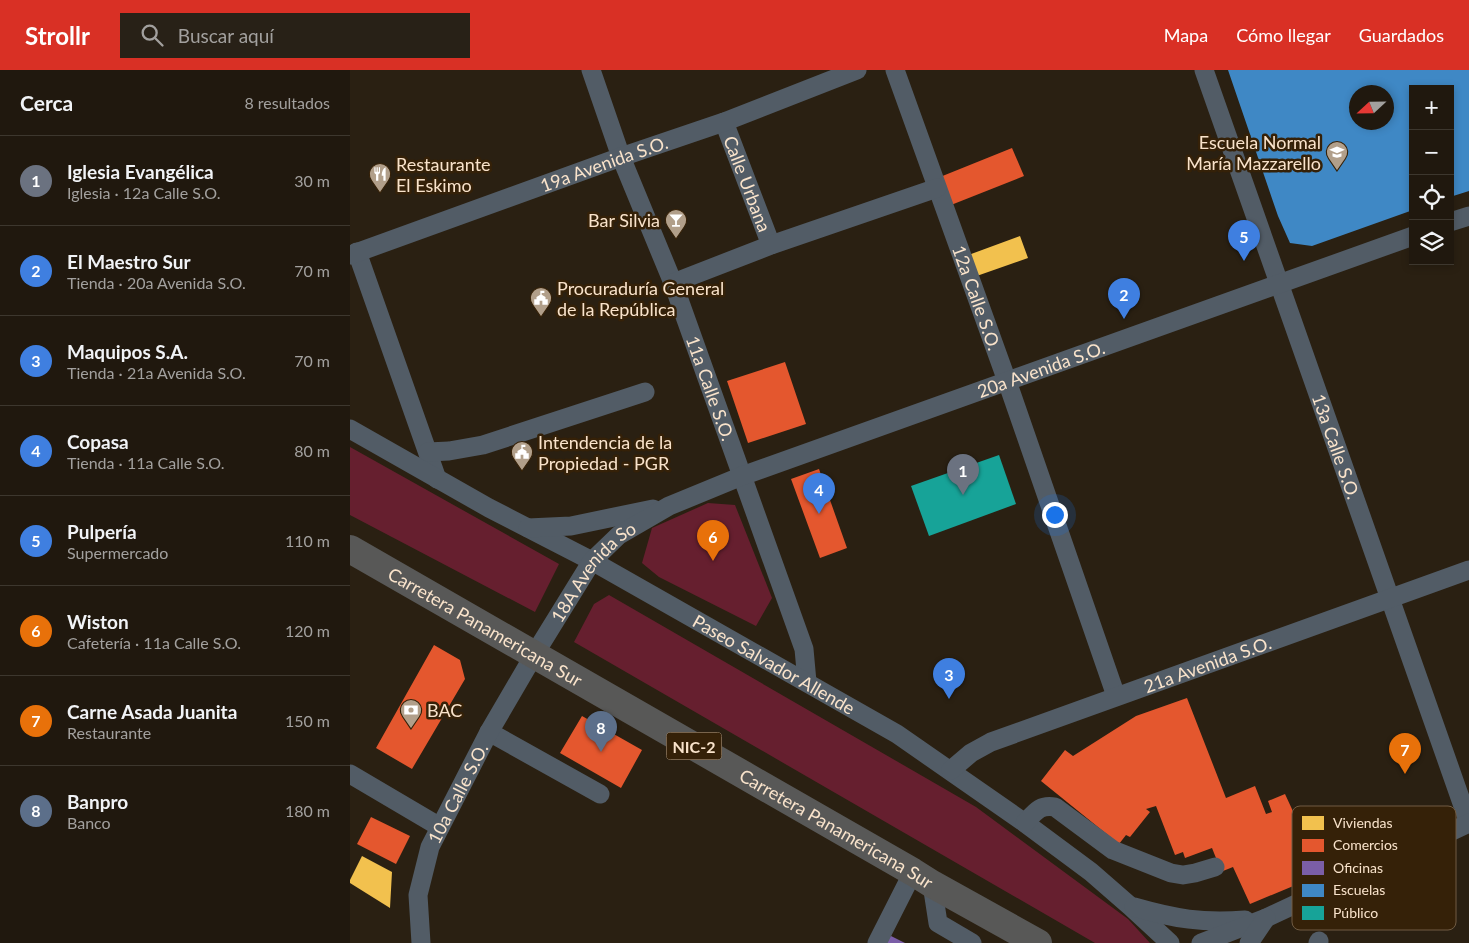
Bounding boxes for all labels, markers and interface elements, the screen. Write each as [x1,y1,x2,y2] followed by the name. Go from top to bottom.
[120,13,470,58] search box
[25,21,90,50] text: Strollr
[138,21,166,49] icon: search
[178,24,274,47] text: Buscar aquí
[1164,24,1208,46] text: Mapa
[1236,24,1331,46] text: Cómo llegar
[1359,24,1444,46] text: Guardados
[1349,85,1394,130] north arrow
[1409,85,1454,265] map controls
[1409,85,1454,130] button: +
[20,90,73,115] text: Cerca
[244,93,330,112] text: 8 resultados
[1409,130,1454,175] button: −
[537,131,671,196] street label: 19a Avenida S.O.
[1186,131,1321,174] place label: Escuela Normal María Mazzarello
[719,132,776,235] street label: Calle Urbana
[1325,140,1349,171] school or university icon: Escuela Normal María Mazzarello
[396,153,491,196] place label: Restaurante El Eskimo
[67,160,214,183] text: Iglesia Evangélica
[368,162,392,193] restaurant icon: Restaurante El Eskimo
[31,171,41,190] text: 1
[294,171,330,190] text: 30 m
[1409,175,1454,220] button: locate
[67,183,220,202] text: Iglesia · 12a Calle S.O.
[664,208,688,239] bar icon: Bar Silvia
[588,209,660,231] place label: Bar Silvia
[1228,220,1260,261] pin: 5
[1409,220,1454,265] button: layers
[948,242,1006,353] street label: 12a Calle S.O.
[67,250,191,273] text: El Maestro Sur
[31,261,41,280] text: 2
[294,261,330,280] text: 70 m
[67,273,246,292] text: Tienda · 20a Avenida S.O.
[557,277,724,320] place label: Procuraduría General de la República
[1108,278,1140,319] pin: 2
[529,286,553,317] public building icon: Procuraduría General de la República
[682,333,740,444] street label: 11a Calle S.O.
[974,336,1107,402] street label: 20a Avenida S.O.
[67,340,188,363] text: Maquipos S.A.
[31,351,41,370] text: 3
[294,351,330,370] text: 70 m
[67,363,246,382] text: Tienda · 21a Avenida S.O.
[1308,391,1365,502] street label: 13a Calle S.O.
[67,430,129,453] text: Copasa
[538,431,672,474] place label: Intendencia de la Propiedad - PGR
[510,440,534,471] public building icon: Intendencia de la Propiedad - PGR
[31,441,41,460] text: 4
[294,441,330,460] text: 80 m
[67,453,225,472] text: Tienda · 11a Calle S.O.
[947,454,979,495] pin: 1
[803,473,835,514] pin: 4
[1042,502,1068,528] your location
[546,517,639,626] street label: 18A Avenida So
[67,520,137,543] text: Pulpería
[697,520,729,561] pin: 6
[31,531,41,550] text: 5
[285,531,330,550] text: 110 m
[67,543,168,562] text: Supermercado
[384,562,587,691] street label: Carretera Panamericana Sur
[67,610,129,633] text: Wiston
[689,610,859,719] street label: Paseo Salvador Allende
[31,621,41,640] text: 6
[285,621,330,640] text: 120 m
[1141,631,1274,697] street label: 21a Avenida S.O.
[67,633,241,652] text: Cafetería · 11a Calle S.O.
[933,658,965,699] pin: 3
[399,698,423,729] bank icon: BAC
[427,699,462,721] place label: BAC
[67,700,237,723] text: Carne Asada Juanita
[31,711,41,730] text: 7
[285,711,330,730] text: 150 m
[585,711,617,752] pin: 8
[67,723,151,742] text: Restaurante
[666,732,722,759] road number: NIC-2
[1389,733,1421,774] pin: 7
[423,739,492,847] street label: 10a Calle S.O.
[736,764,938,893] street label: Carretera Panamericana Sur
[67,790,128,813] text: Banpro
[31,801,41,820] text: 8
[285,801,330,820] text: 180 m
[1292,806,1456,930] legend
[67,813,111,832] text: Banco
[1333,814,1393,831] text: Viviendas
[1333,836,1398,853] text: Comercios
[1333,859,1383,876] text: Oficinas
[1333,881,1385,898] text: Escuelas
[1333,904,1378,921] text: Público

